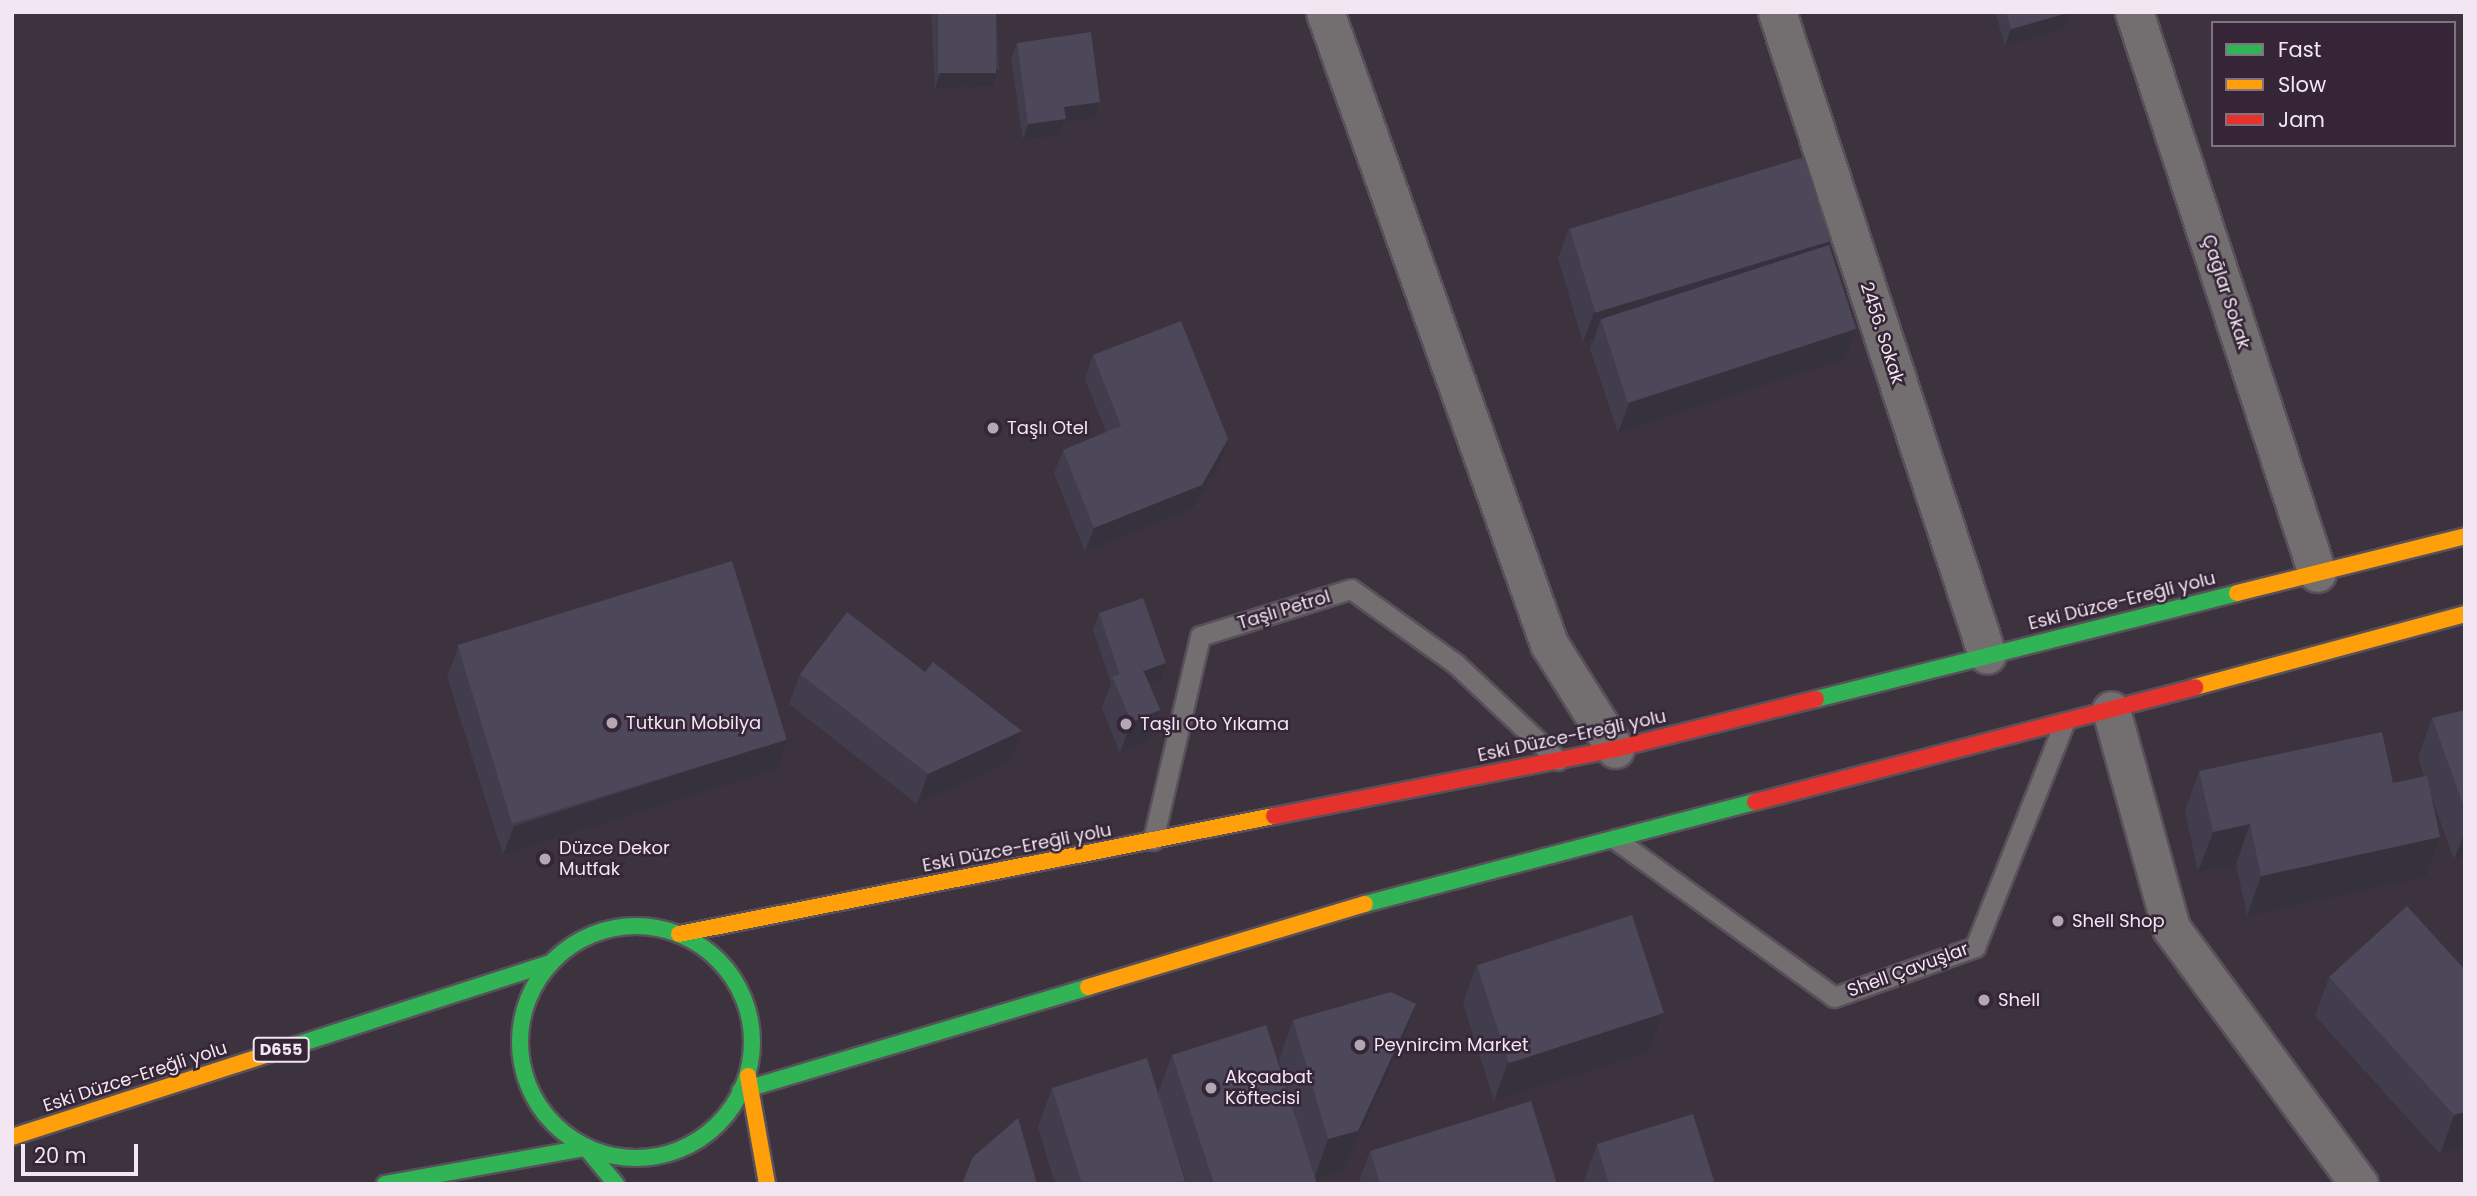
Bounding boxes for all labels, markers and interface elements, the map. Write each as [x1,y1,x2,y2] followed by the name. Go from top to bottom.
[2211,21,2456,147] legend
[2278,35,2321,64] text: Fast
[2278,70,2326,99] text: Slow
[2278,105,2325,134] text: Jam
[2197,232,2255,352] street label: Çağlar Sokak
[1855,279,1909,387] street label: 2456. Sokak
[1007,417,1088,439] place label: Taşlı Otel
[985,420,1001,436] marker: Taşlı Otel
[2026,567,2218,635] street label: Eski Düzce-Ereğli yolu
[1235,586,1333,634] street label: Taşlı Petrol
[1476,705,1668,767] street label: Eski Düzce-Ereğli yolu
[626,712,761,734] place label: Tutkun Mobilya
[1140,713,1289,735] place label: Taşlı Oto Yıkama
[604,715,620,731] marker: Tutkun Mobilya
[1118,716,1134,732] marker: Taşlı Oto Yıkama
[921,819,1113,877] street label: Eski Düzce-Ereğli yolu
[559,838,670,880] place label: Düzce Dekor Mutfak
[537,851,553,867] marker: Düzce Dekor Mutfak
[2072,910,2165,932] place label: Shell Shop
[2050,913,2066,929] marker: Shell Shop
[1844,938,1972,1002] street label: Shell Çavuşlar
[1998,989,2040,1011] place label: Shell
[1976,992,1992,1008] marker: Shell
[1374,1034,1528,1056] place label: Peynircim Market
[40,1037,230,1117] street label: Eski Düzce-Ereğli yolu
[1352,1037,1368,1053] marker: Peynircim Market
[251,1038,311,1062] road number: D655
[1225,1067,1313,1110] place label: Akçaabat Köftecisi
[1203,1080,1219,1096] marker: Akçaabat Köftecisi
[24,1130,142,1174] scale bar
[34,1141,87,1170] text: 20 m

